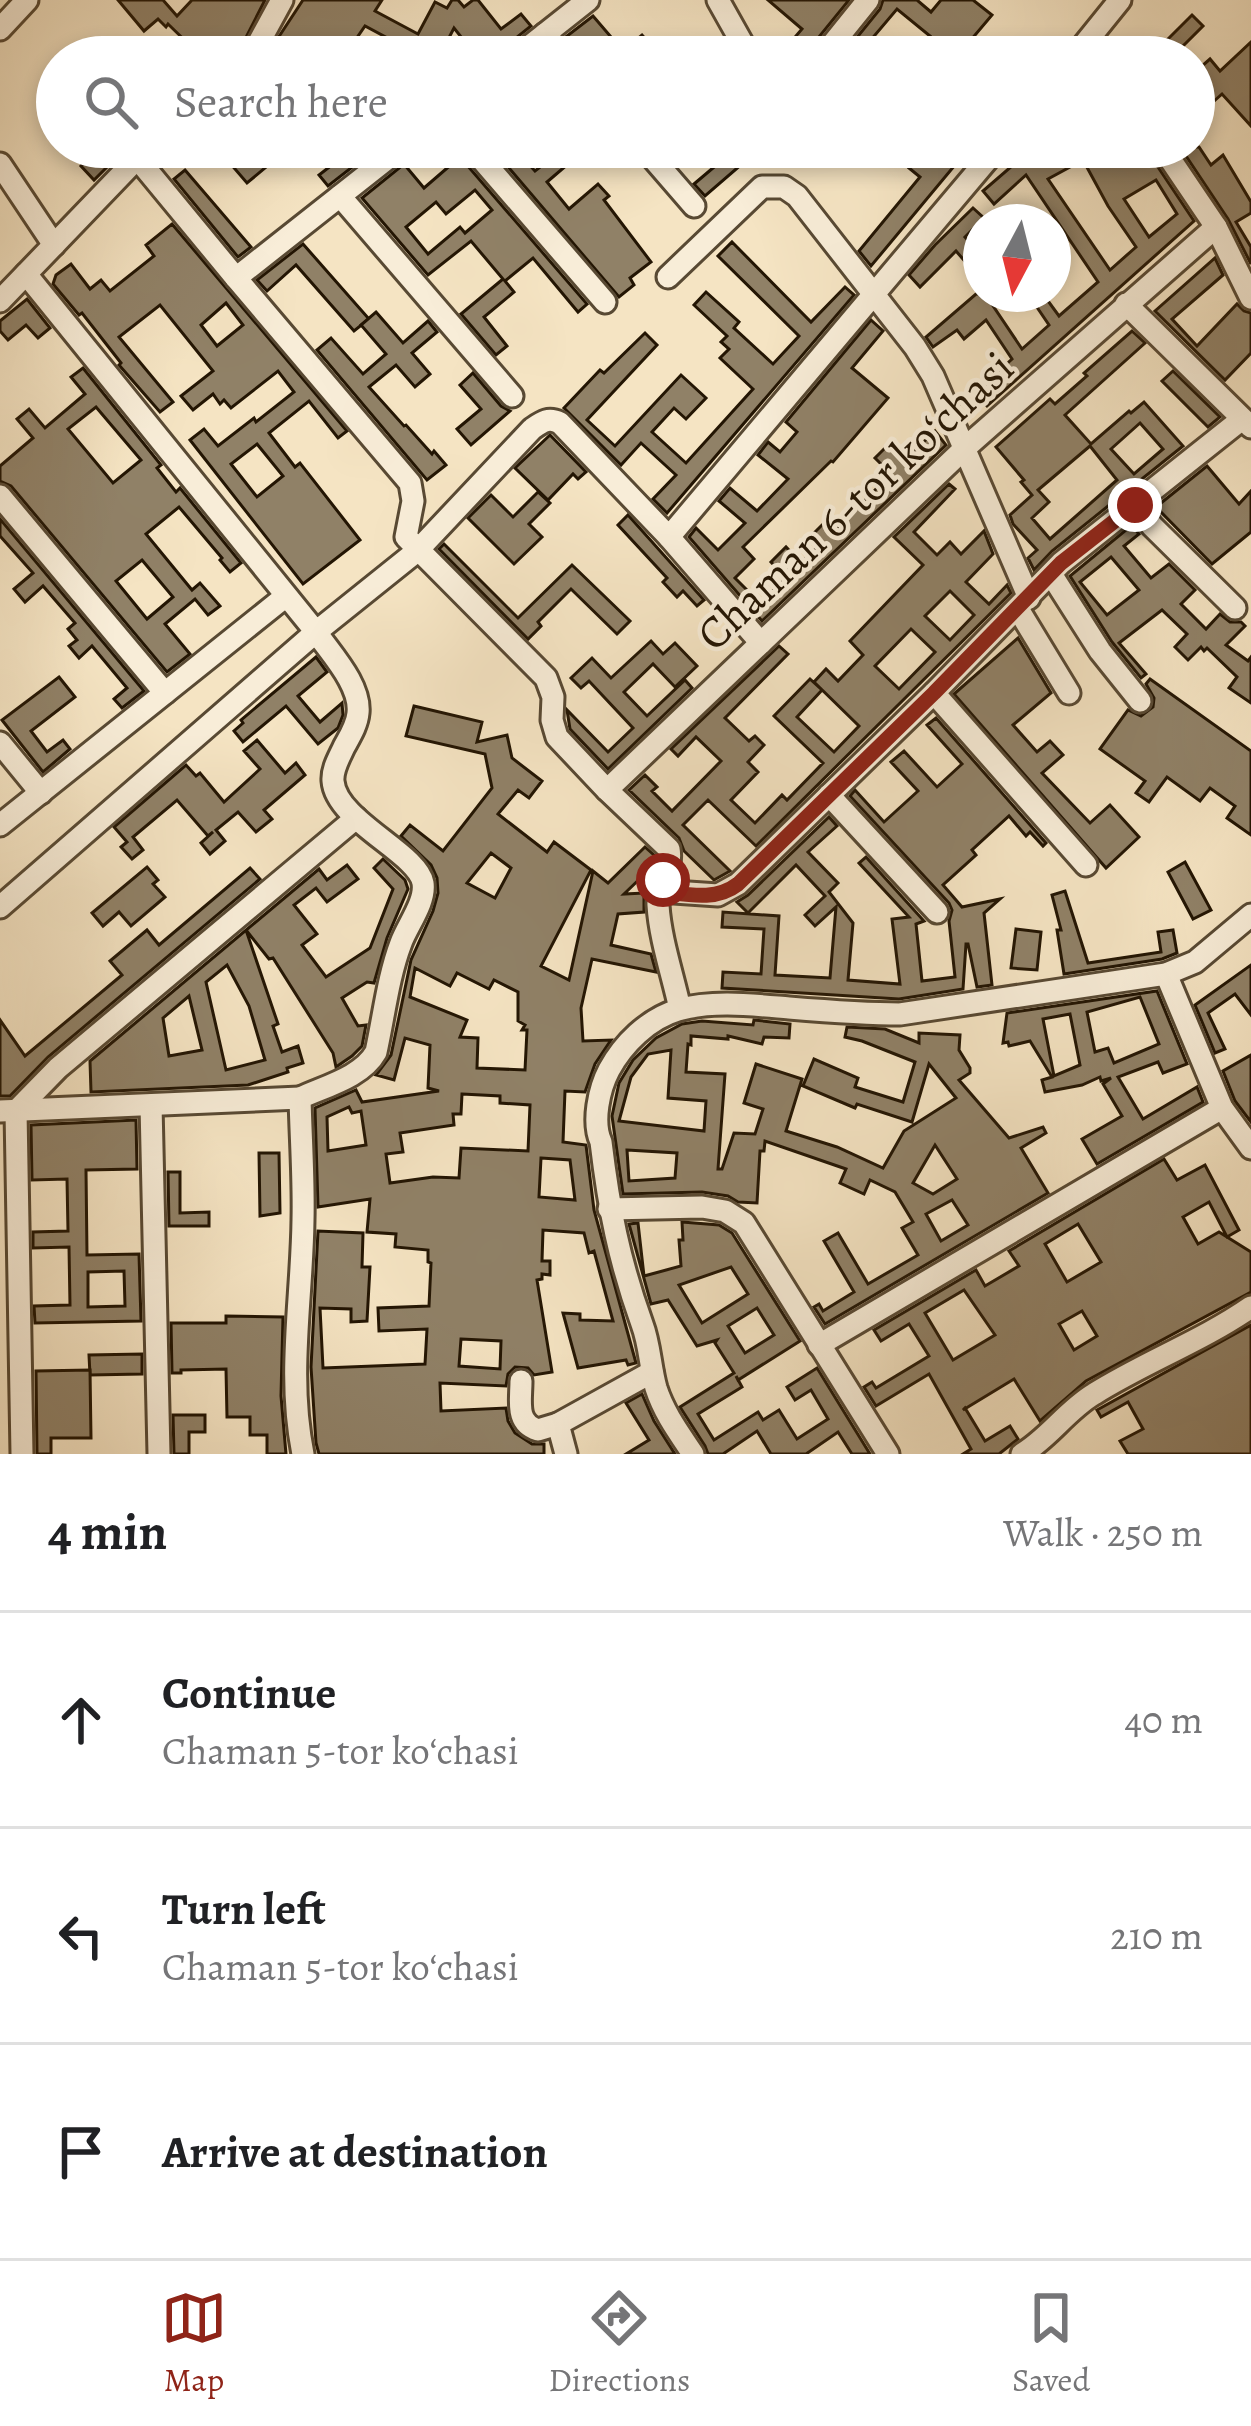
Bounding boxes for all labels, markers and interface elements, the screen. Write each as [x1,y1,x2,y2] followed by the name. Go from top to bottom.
[36,36,1215,168] search box
[78,69,144,135] icon: search
[174,71,388,133] text: Search here
[963,204,1071,312] north arrow
[683,337,1027,665] street label: Chaman 6-tor koʻchasi
[1108,478,1162,532] route end
[636,853,690,907] route start
[48,1497,167,1567] text: 4 min
[1003,1506,1203,1559] text: Walk · 250 m
[162,1662,336,1724] text: Continue
[48,1687,114,1753] icon: ahead
[1124,1693,1203,1746] text: 40 m
[162,1724,519,1777] text: Chaman 5-tor koʻchasi
[162,1878,326,1940] text: Turn left
[48,1903,114,1969] icon: left
[1110,1909,1203,1962] text: 210 m
[162,1940,519,1993] text: Chaman 5-tor koʻchasi
[48,2119,114,2185] icon: arrive
[162,2121,548,2183] text: Arrive at destination
[161,2285,227,2402] tab: Map
[549,2285,690,2402] tab: Directions
[1012,2285,1090,2402] tab: Saved

